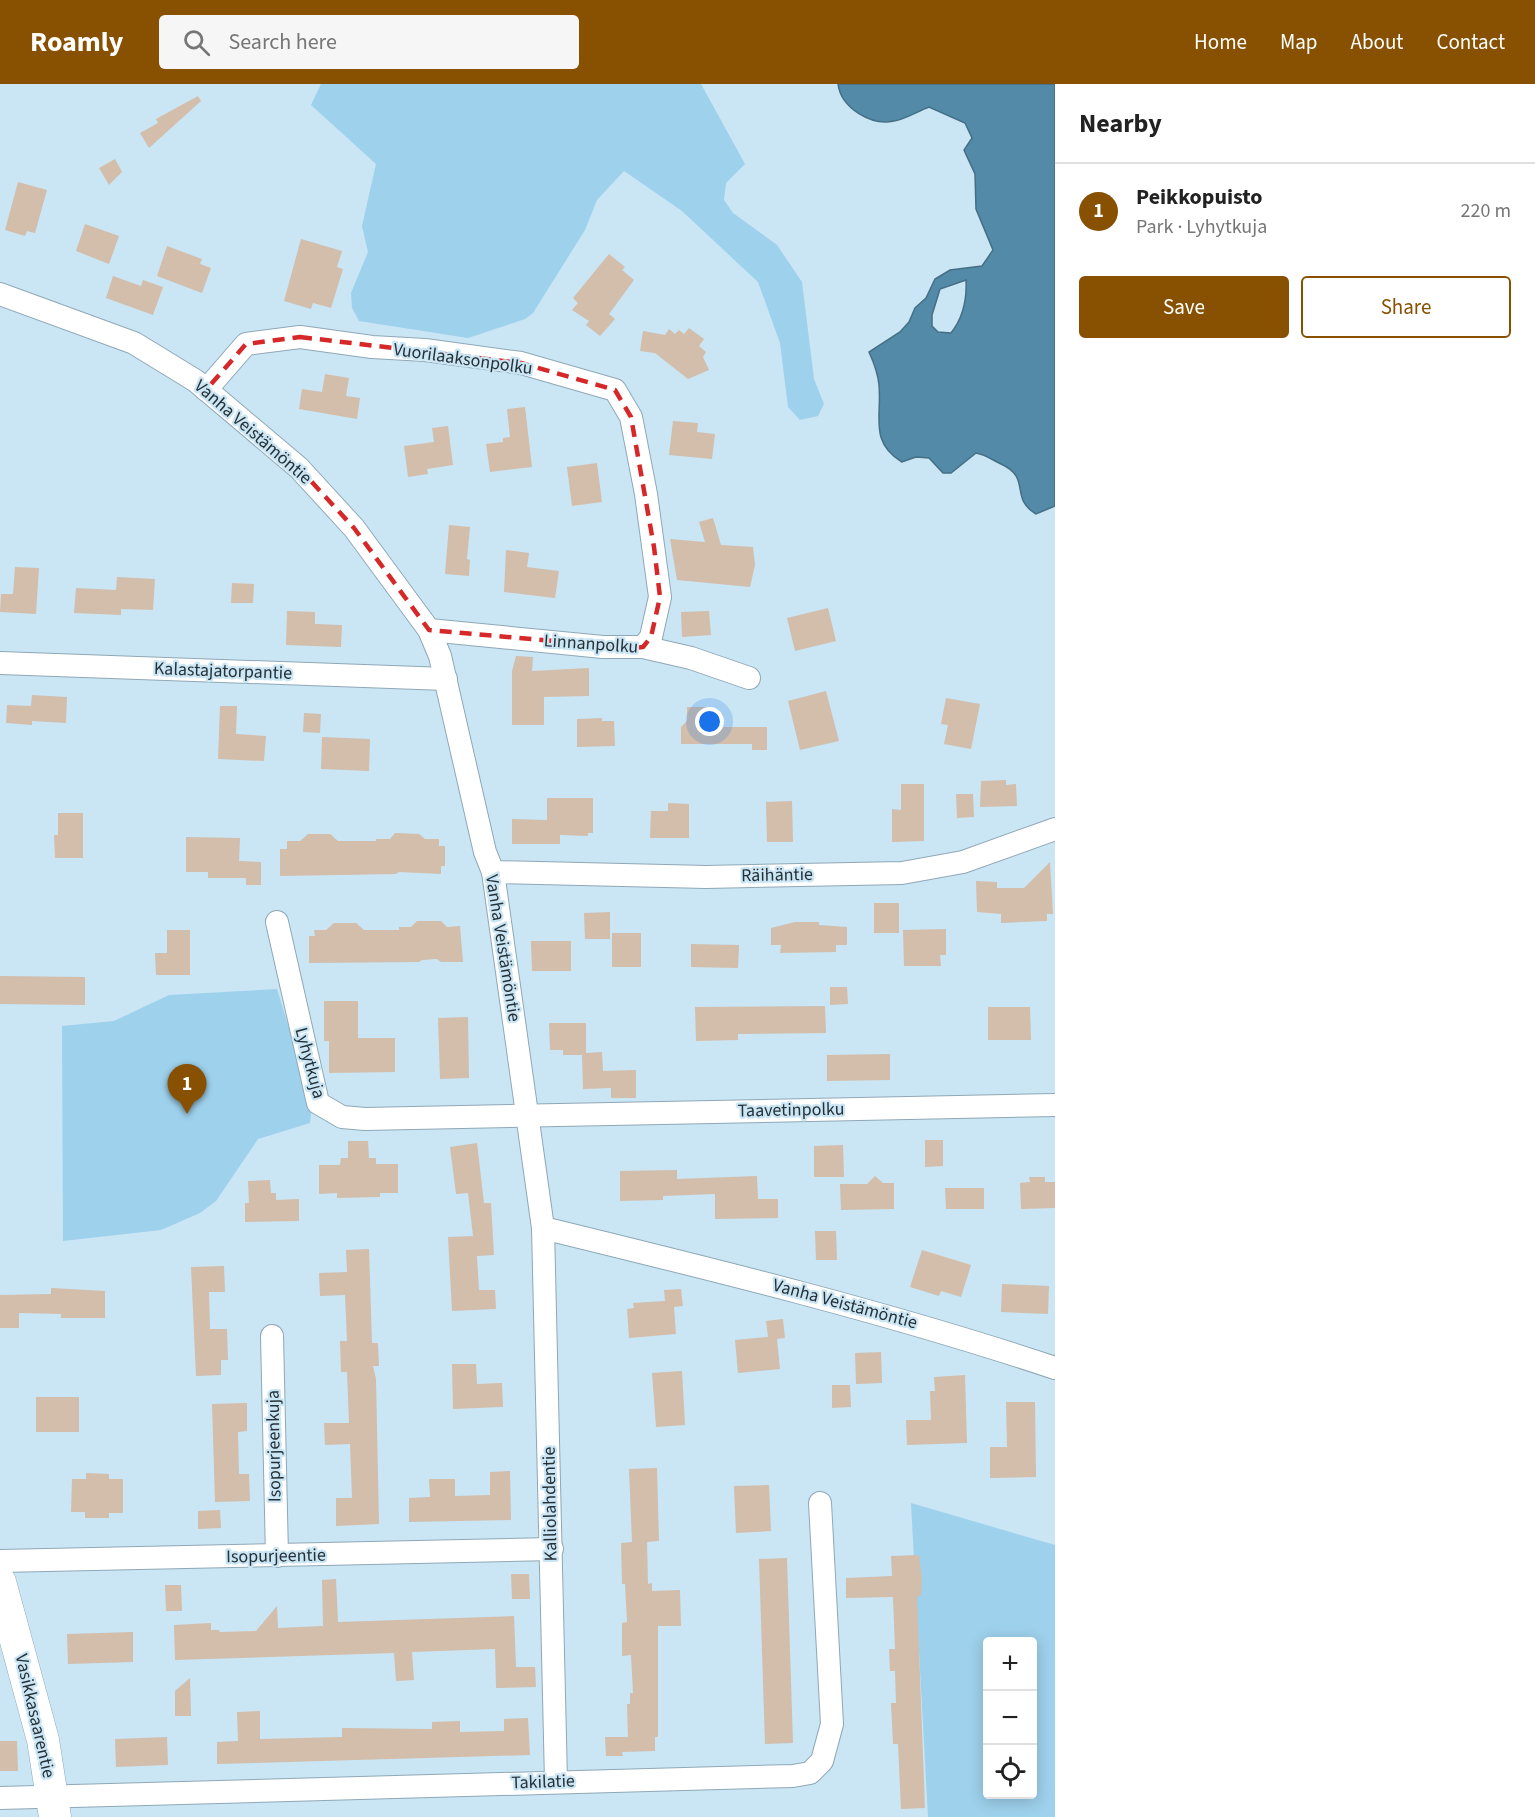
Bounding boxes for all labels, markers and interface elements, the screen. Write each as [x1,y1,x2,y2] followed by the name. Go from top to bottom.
[159,15,579,69] search box
[30,22,123,62] text: Roamly
[180,26,213,59] icon: search
[228,26,337,58] text: Search here
[1194,27,1247,57] text: Home
[1280,27,1318,57] text: Map
[1351,27,1403,57] text: About
[1436,27,1505,57] text: Contact
[1079,105,1162,142] text: Nearby
[1136,181,1263,213] text: Peikkopuisto
[1093,197,1104,225] text: 1
[1461,197,1511,225] text: 220 m
[1136,213,1267,241] text: Park · Lyhytkuja
[1079,276,1289,338] button: Save
[1301,276,1511,338] button: Share
[392,337,534,381] street label: Vuorilaaksonpolku
[189,374,317,490] street label: Vanha Veistämöntie
[543,628,639,660] street label: Linnanpolku
[153,656,293,686] street label: Kalastajatorpantie
[695,707,724,736] your location
[741,862,813,888] street label: Räihäntie
[479,873,527,1023] street label: Vanha Veistämöntie
[289,1025,331,1101] street label: Lyhytkuja
[168,1064,207,1114] pin: 1
[737,1097,845,1123] street label: Taavetinpolku
[770,1273,920,1335] street label: Vanha Veistämöntie
[261,1390,287,1502] street label: Isopurjeenkuja
[537,1446,563,1561] street label: Kalliolahdentie
[226,1543,326,1569] street label: Isopurjeentie
[983,1637,1037,1799] map controls
[983,1637,1037,1691] button: +
[9,1652,61,1781] street label: Vasikkasaarentie
[983,1691,1037,1745] button: −
[983,1745,1037,1799] button: locate
[511,1768,575,1796] street label: Takilatie

